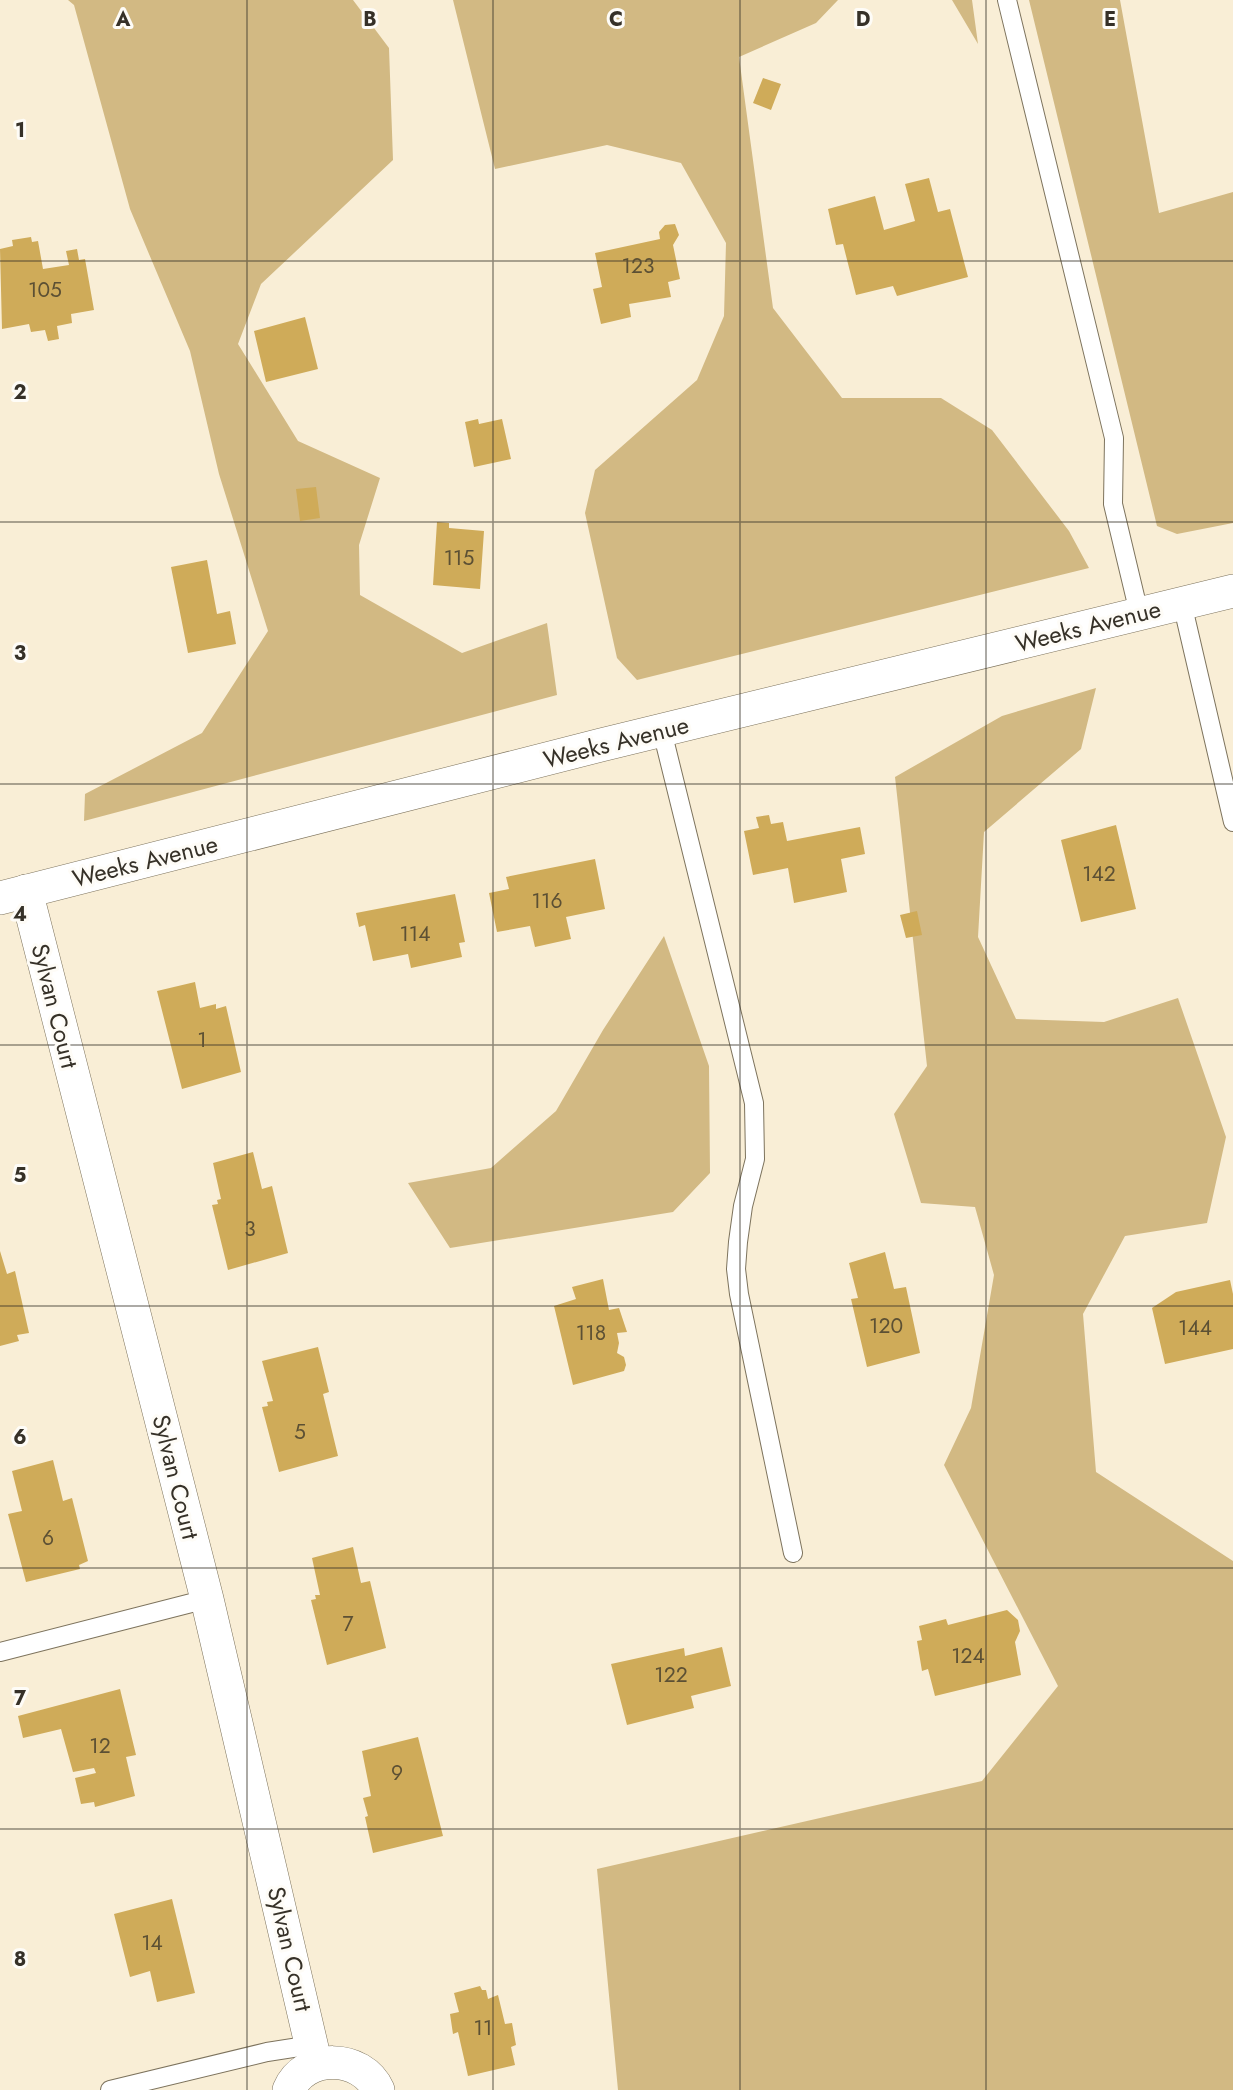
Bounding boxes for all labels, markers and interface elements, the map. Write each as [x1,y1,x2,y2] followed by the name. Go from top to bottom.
[115,5,131,34] text: A
[363,5,377,34] text: B
[609,5,623,34] text: C
[856,5,870,34] text: D
[1104,5,1116,34] text: E
[15,116,25,145] text: 1
[622,251,654,281] house number: 123
[28,275,62,305] house number: 105
[13,378,27,407] text: 2
[444,543,474,573] house number: 115
[1012,591,1164,661] street label: Weeks Avenue
[14,639,26,668] text: 3
[540,707,692,777] street label: Weeks Avenue
[69,826,221,896] street label: Weeks Avenue
[1082,859,1116,889] house number: 142
[532,886,563,916] house number: 116
[13,900,27,929] text: 4
[399,919,431,949] house number: 114
[23,940,87,1072] street label: Sylvan Court
[197,1025,207,1055] house number: 1
[14,1161,27,1190] text: 5
[244,1214,256,1244] house number: 3
[869,1311,903,1341] house number: 120
[1178,1313,1212,1343] house number: 144
[576,1318,606,1348] house number: 118
[144,1411,208,1543] street label: Sylvan Court
[294,1417,306,1447] house number: 5
[13,1423,27,1452] text: 6
[42,1523,54,1553] house number: 6
[342,1609,354,1639] house number: 7
[951,1641,985,1671] house number: 124
[654,1660,688,1690] house number: 122
[14,1684,27,1713] text: 7
[89,1731,111,1761] house number: 12
[391,1758,403,1788] house number: 9
[259,1883,321,2015] street label: Sylvan Court
[141,1928,163,1958] house number: 14
[14,1945,26,1974] text: 8
[474,2013,492,2043] house number: 11

